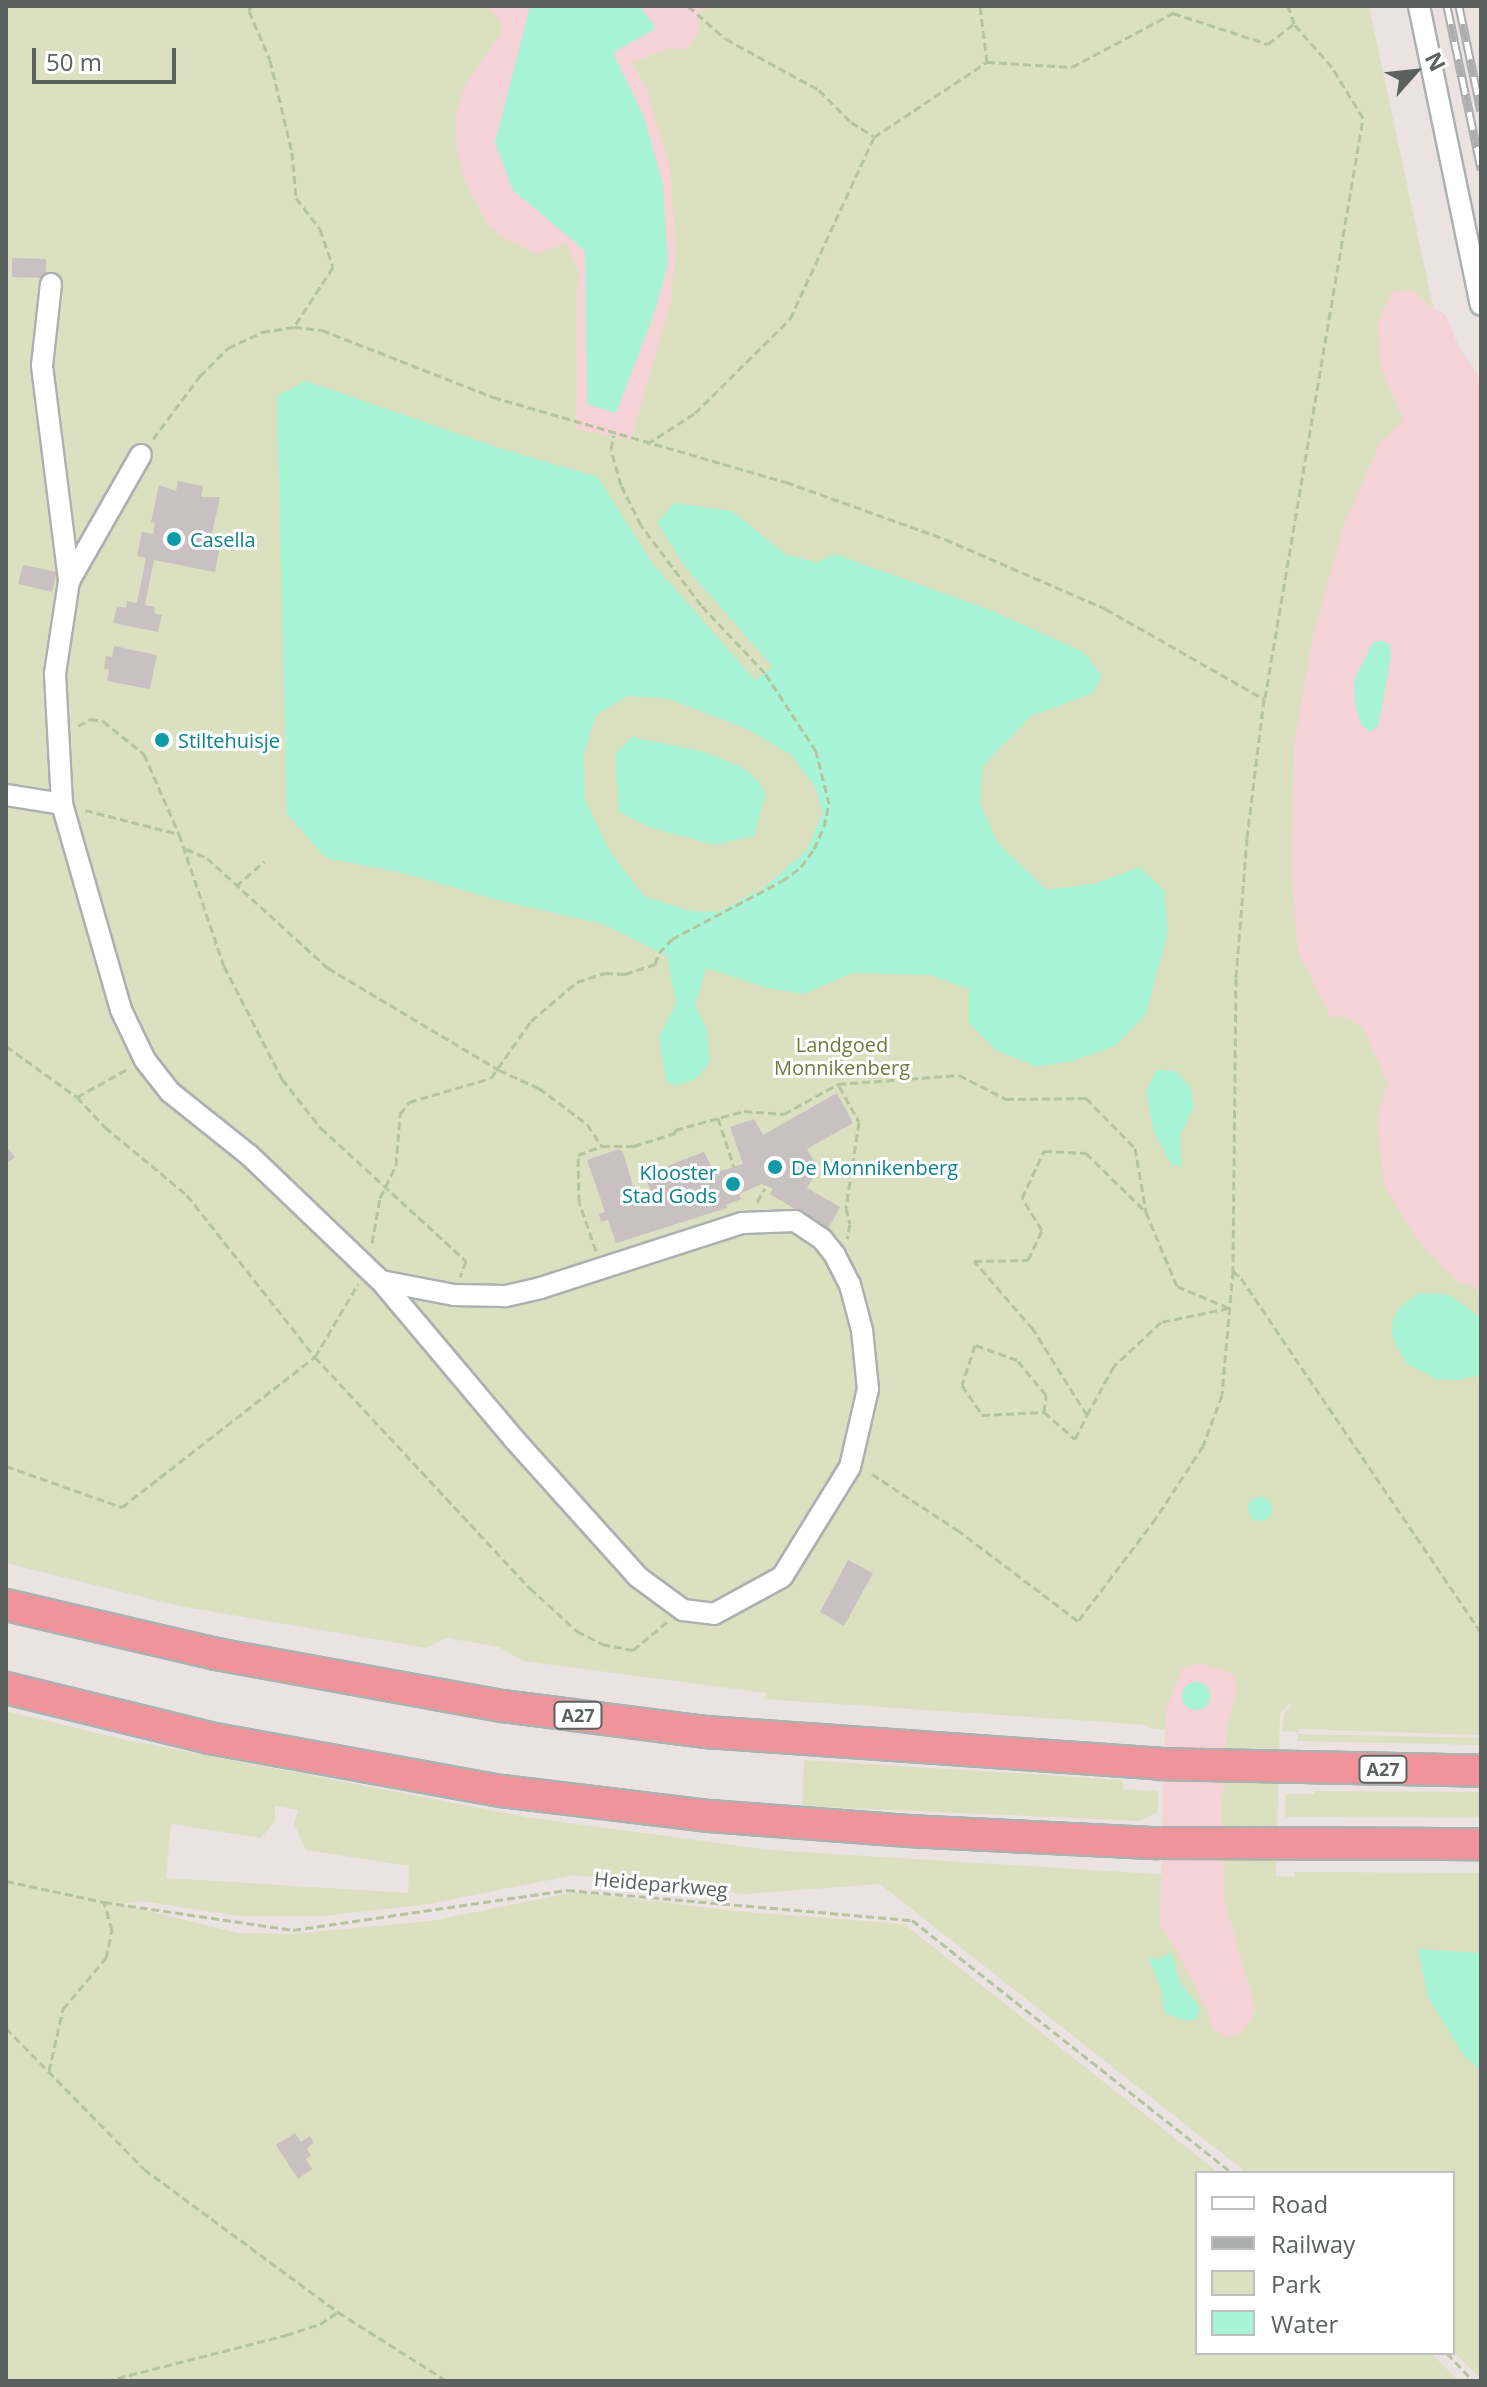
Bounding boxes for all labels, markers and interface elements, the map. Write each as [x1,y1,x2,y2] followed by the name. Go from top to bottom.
[36,32,180,82] scale bar
[1375,32,1455,112] north arrow
[46,45,102,78] text: 50 m
[1419,46,1454,76] text: N
[190,527,256,551] place label: Casella
[165,530,183,548] marker: Casella
[178,728,280,752] place label: Stiltehuisje
[153,731,171,749] marker: Stiltehuisje
[774,1033,910,1080] park label: Landgoed Monnikenberg
[791,1155,958,1179] place label: De Monnikenberg
[766,1158,784,1176] marker: De Monnikenberg
[622,1160,717,1207] place label: Klooster Stad Gods
[724,1175,742,1193] marker: Klooster Stad Gods
[552,1701,604,1729] road number: A27
[1357,1755,1409,1783] road number: A27
[593,1866,729,1902] street label: Heideparkweg
[1195,2171,1455,2355] legend
[1271,2187,1328,2220] text: Road
[1271,2227,1355,2260] text: Railway
[1271,2267,1321,2300] text: Park
[1271,2307,1338,2340] text: Water

